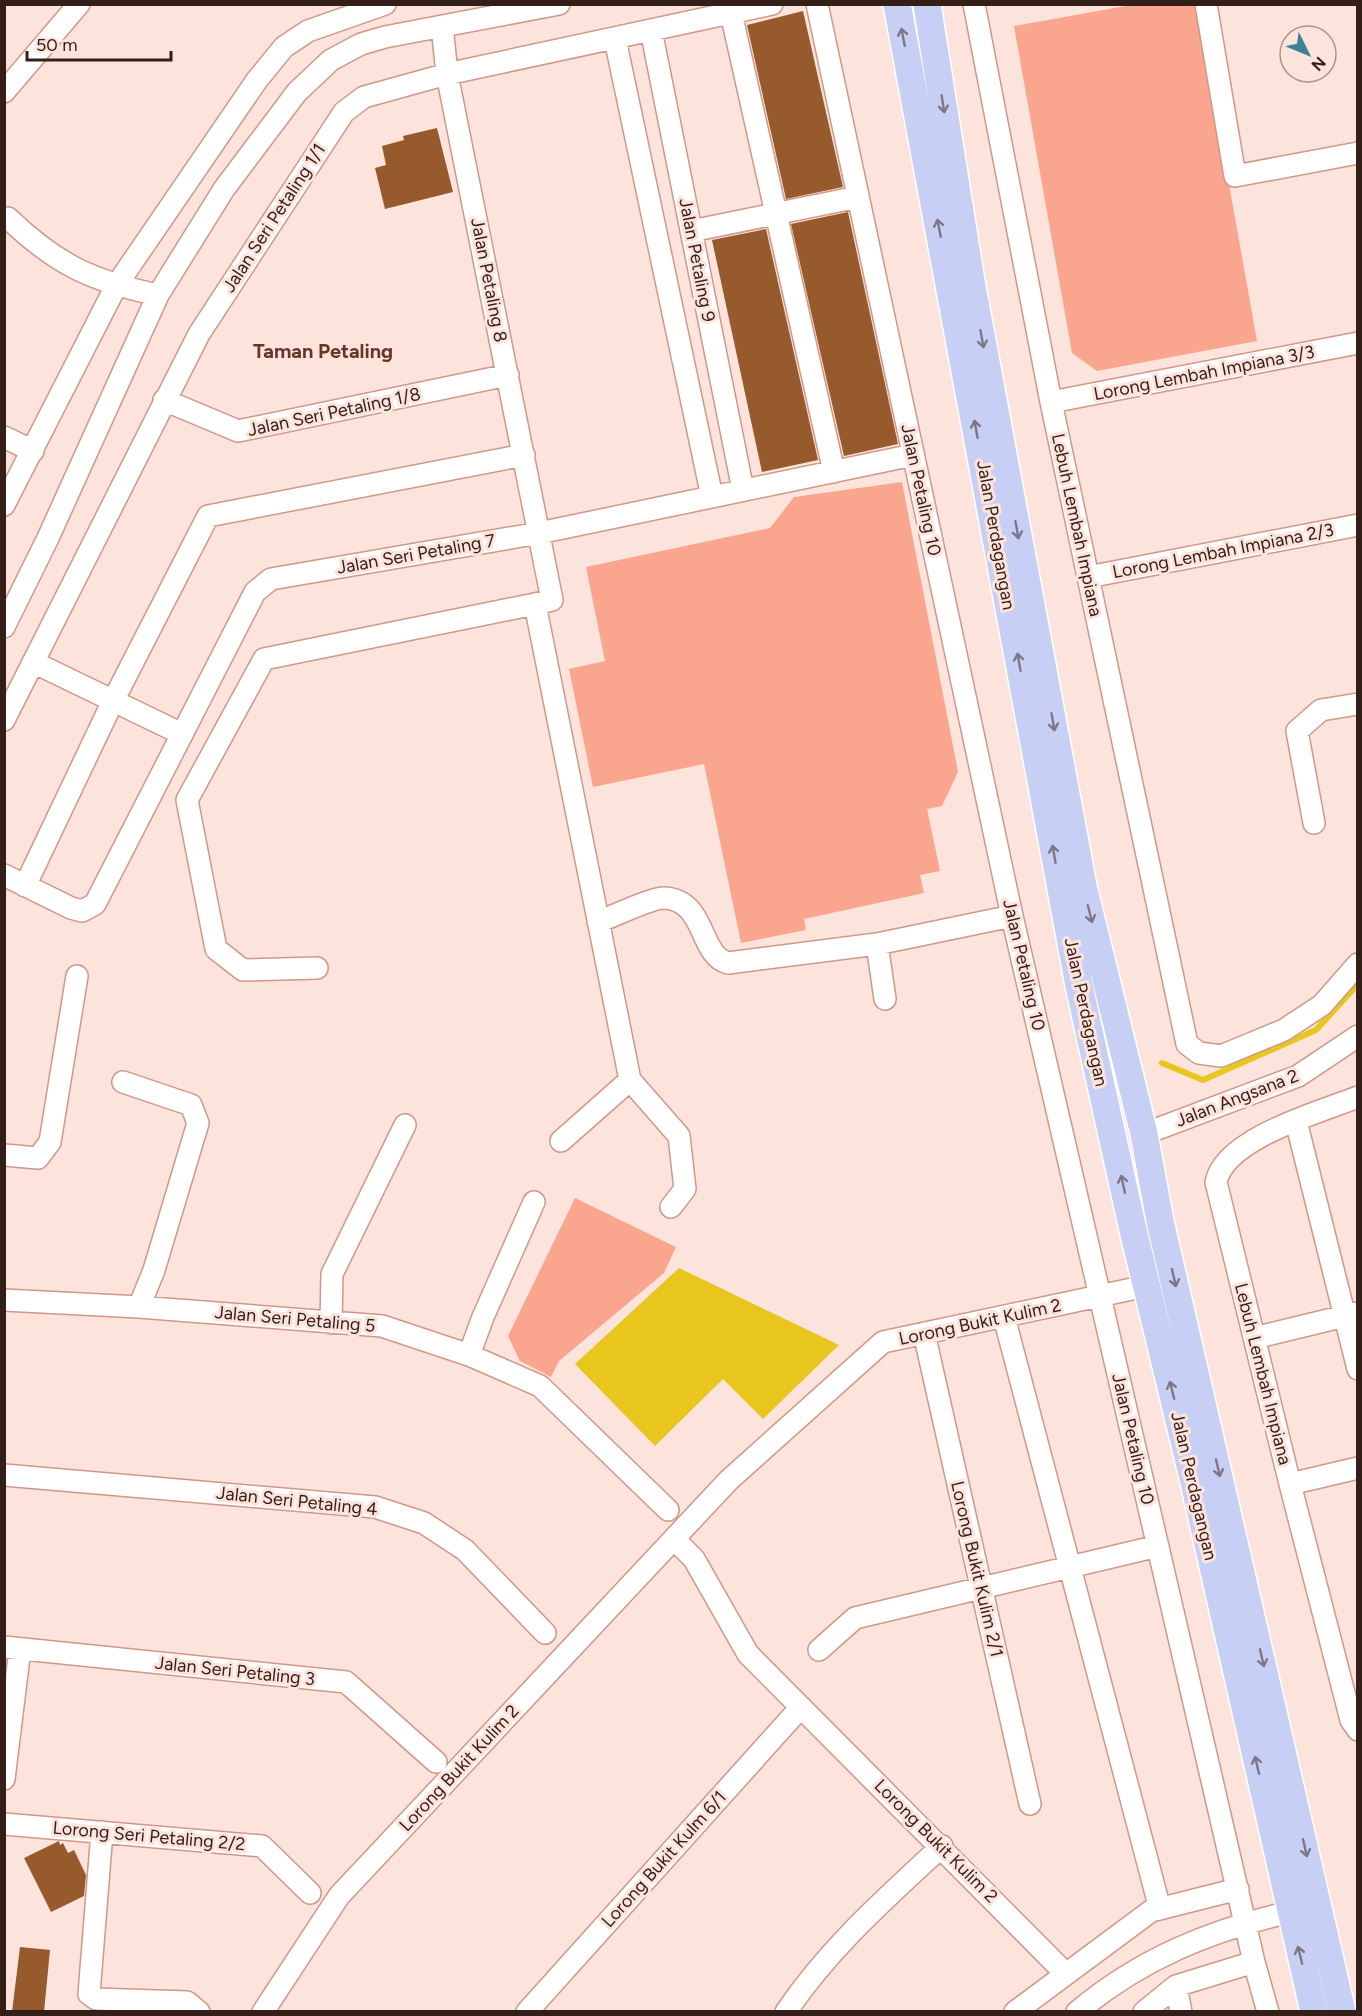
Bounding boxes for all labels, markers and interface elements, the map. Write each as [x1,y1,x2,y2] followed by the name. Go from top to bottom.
[27,24,171,62] scale bar
[1278,24,1338,84] north arrow
[897,27,908,47] one-way arrow
[36,34,78,56] text: 50 m
[1307,53,1330,75] text: N
[938,93,949,113] one-way arrow
[218,140,330,296] street label: Jalan Seri Petaling 1/1
[674,196,720,324] street label: Jalan Petaling 9
[466,216,512,344] street label: Jalan Petaling 8
[933,219,944,239] one-way arrow
[977,328,988,348] one-way arrow
[253,339,393,363] district label: Taman Petaling
[1092,341,1316,405] street label: Lorong Lembah Impiana 3/3
[245,383,423,441] street label: Jalan Seri Petaling 1/8
[970,419,981,439] one-way arrow
[896,422,946,558] street label: Jalan Petaling 10
[1047,432,1107,618] street label: Lebuh Lembah Impiana
[972,458,1020,612] street label: Jalan Perdagangan
[1111,519,1335,583] street label: Lorong Lembah Impiana 2/3
[1012,520,1023,540] one-way arrow
[335,529,497,579] street label: Jalan Seri Petaling 7
[1013,653,1024,672] one-way arrow
[1048,712,1059,732] one-way arrow
[1049,844,1060,864] one-way arrow
[998,897,1050,1033] street label: Jalan Petaling 10
[1084,904,1096,923] one-way arrow
[1059,936,1113,1088] street label: Jalan Perdagangan
[1172,1064,1302,1132] street label: Jalan Angsana 2
[1117,1174,1128,1194] one-way arrow
[1168,1268,1180,1287] one-way arrow
[1230,1281,1296,1467] street label: Lebuh Lembah Impiana
[897,1294,1063,1350] street label: Lorong Bukit Kulim 2
[214,1301,376,1337] street label: Jalan Seri Petaling 5
[1107,1371,1159,1507] street label: Jalan Petaling 10
[1165,1381,1177,1400] one-way arrow
[1166,1410,1222,1562] street label: Jalan Perdagangan
[1213,1458,1224,1477] one-way arrow
[946,1479,1008,1659] street label: Lorong Bukit Kulim 2/1
[215,1482,379,1520] street label: Jalan Seri Petaling 4
[1256,1648,1268,1667] one-way arrow
[154,1652,316,1690] street label: Jalan Seri Petaling 3
[395,1700,523,1836] street label: Lorong Bukit Kulim 2
[1251,1755,1262,1775] one-way arrow
[870,1775,1002,1907] street label: Lorong Bukit Kulim 2
[597,1786,731,1932] street label: Lorong Bukit Kulm 6/1
[52,1817,246,1855] street label: Lorong Seri Petaling 2/2
[1300,1838,1312,1857] one-way arrow
[1294,1946,1306,1965] one-way arrow

